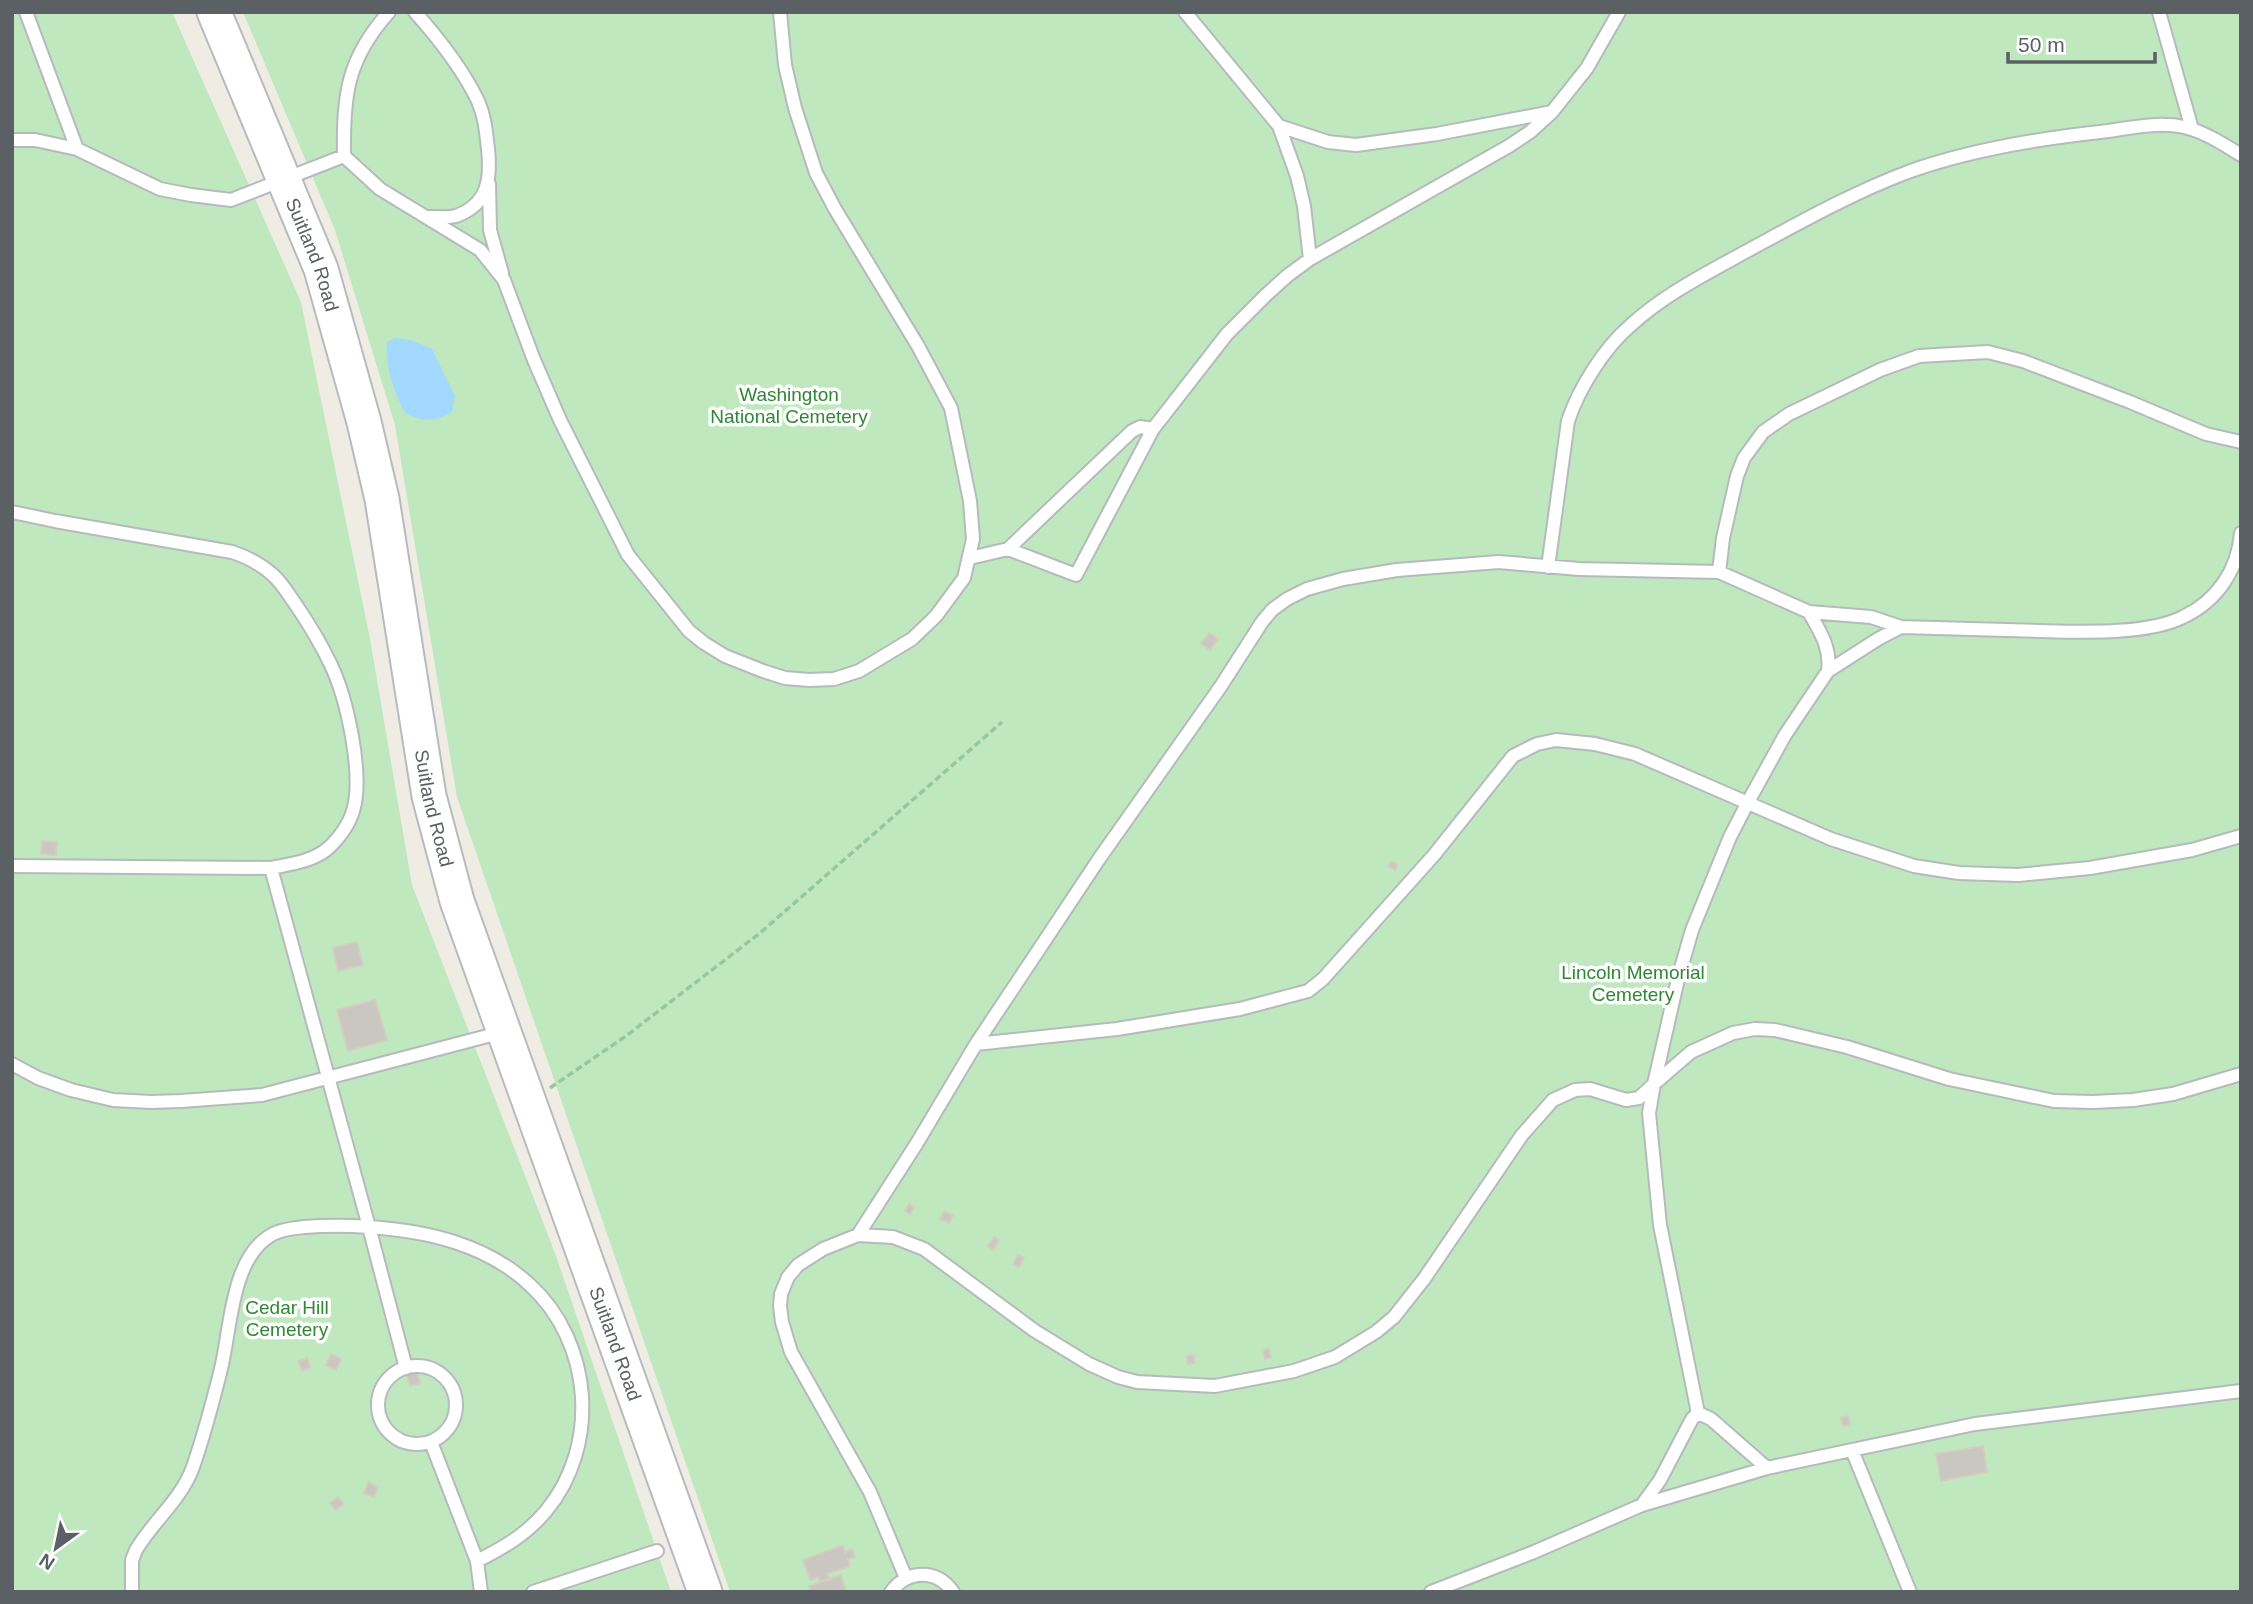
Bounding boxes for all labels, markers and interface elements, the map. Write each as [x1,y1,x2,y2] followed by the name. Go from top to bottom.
[2008,21,2155,65] scale bar
[2018,33,2065,56] text: 50 m
[282,195,343,314] street label: Suitland Road
[710,384,868,427] park label: Washington National Cemetery
[411,748,458,869] street label: Suitland Road
[1561,962,1705,1005] park label: Lincoln Memorial Cemetery
[586,1284,646,1403] street label: Suitland Road
[245,1297,329,1340] park label: Cedar Hill Cemetery
[21,1513,91,1583] north arrow
[36,1549,58,1574] text: N

